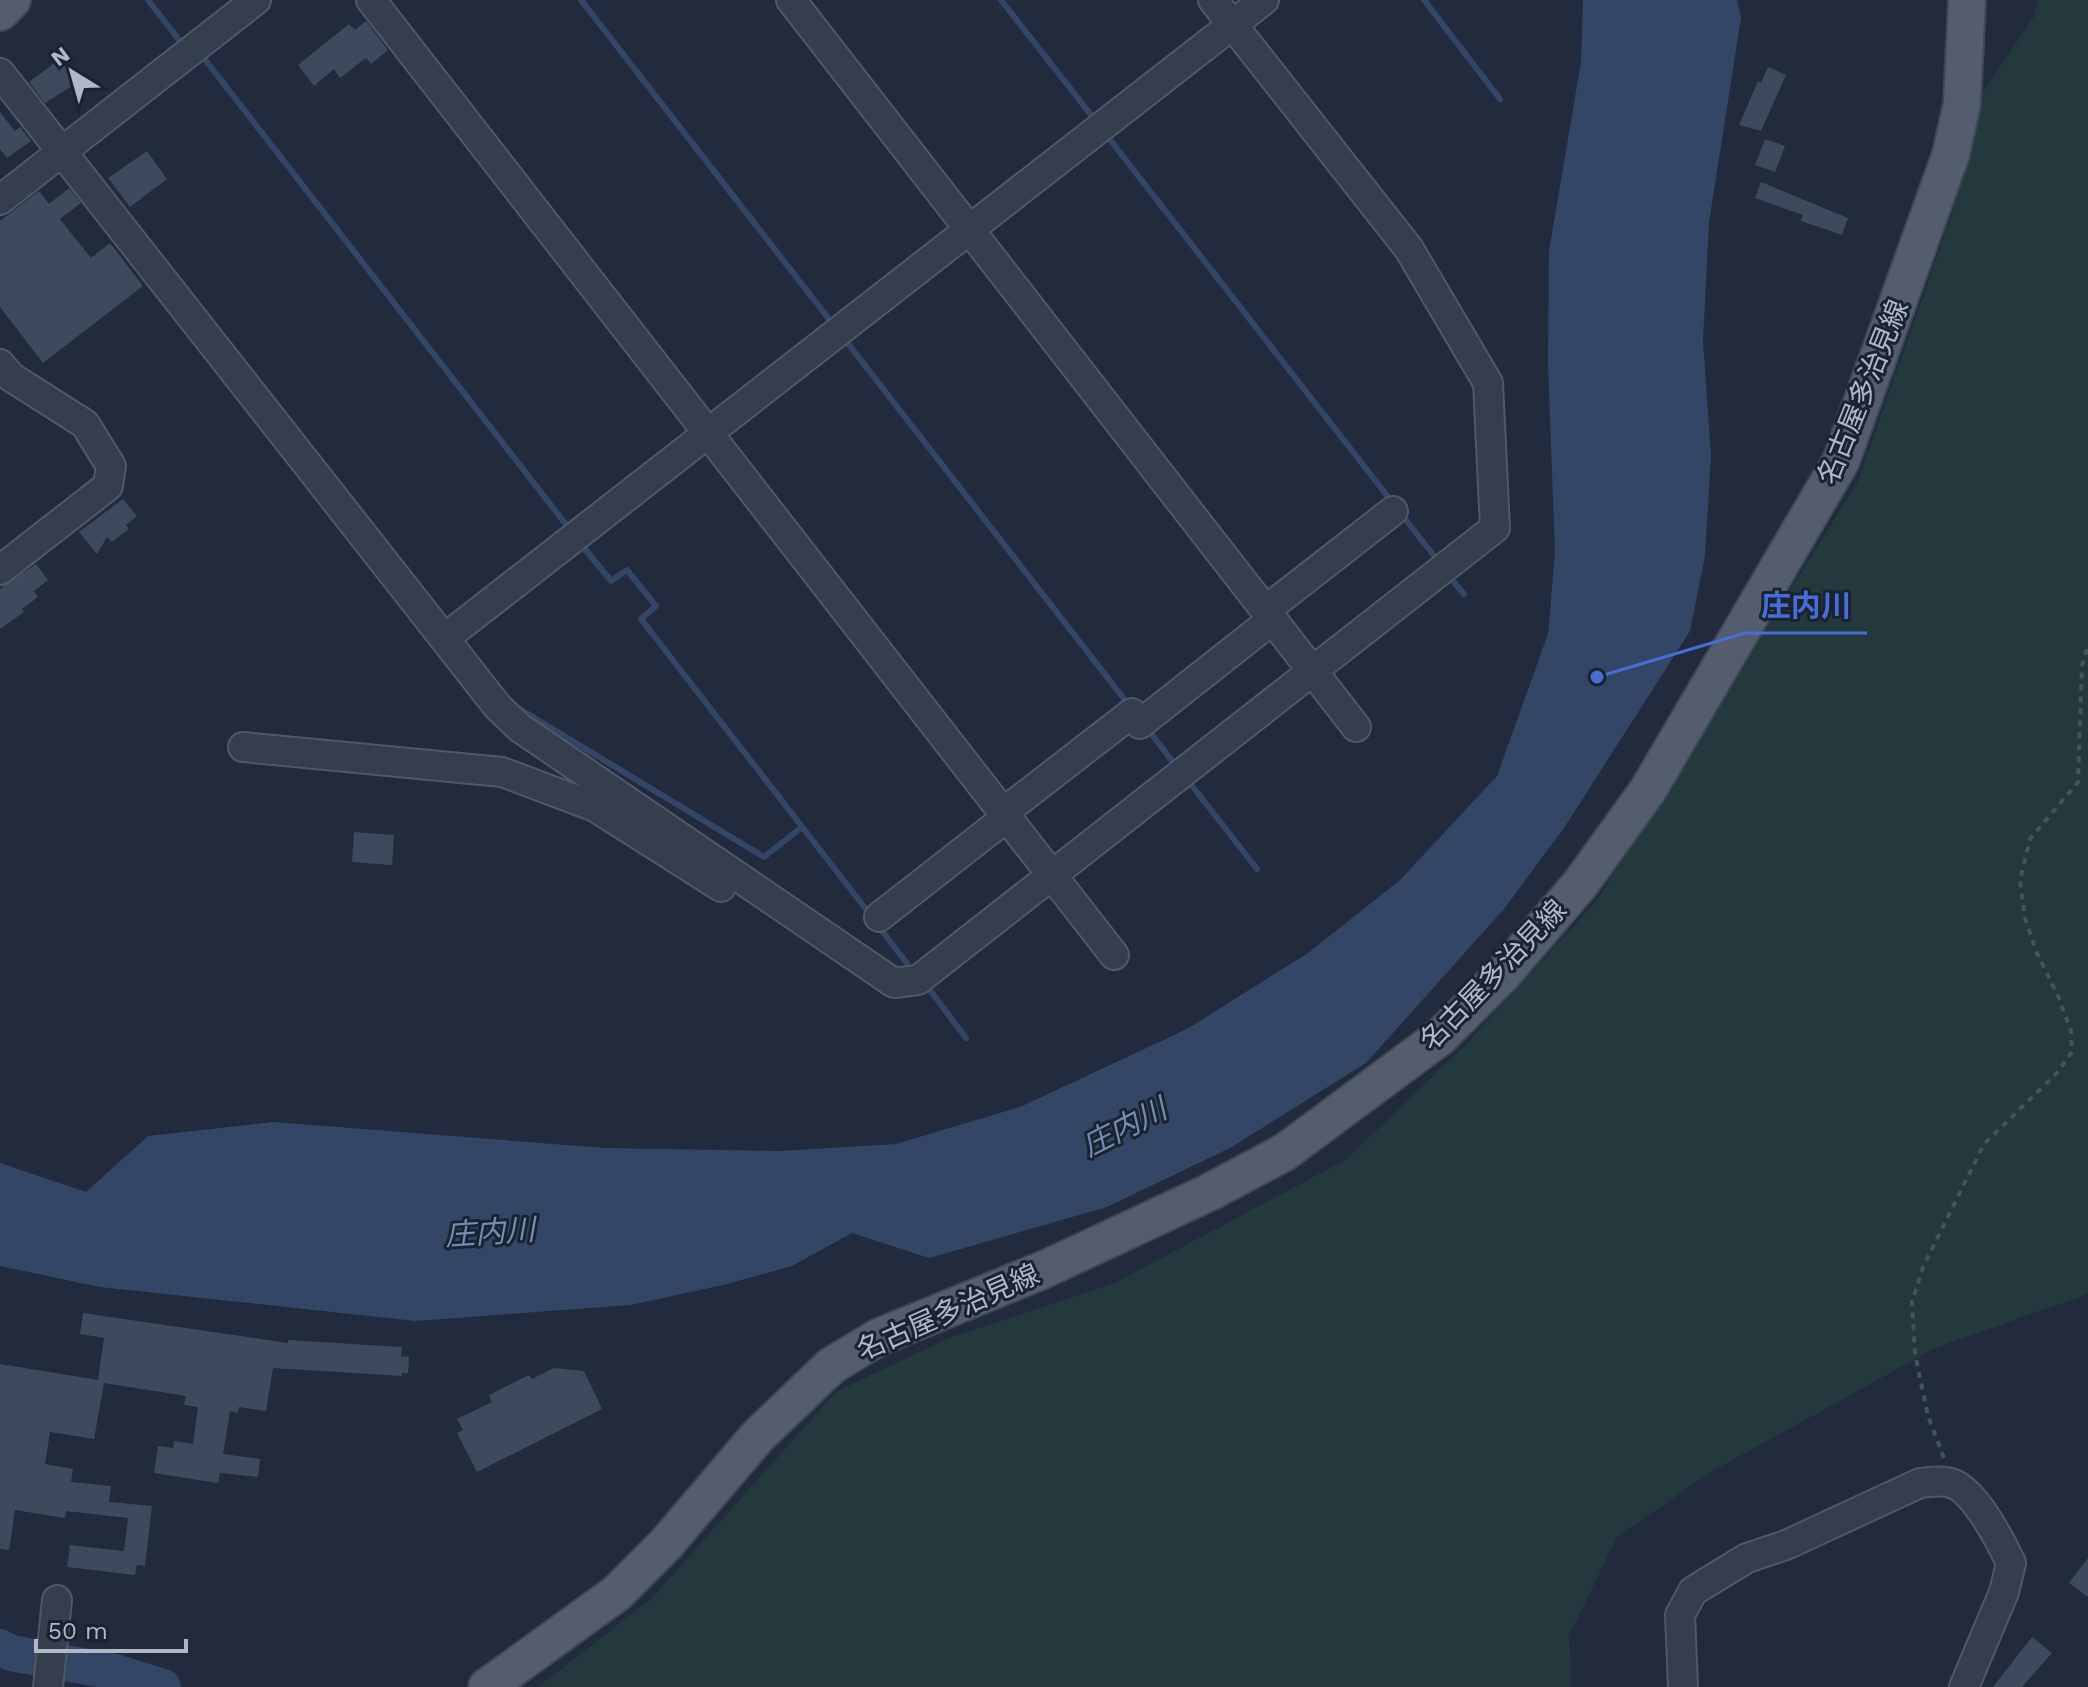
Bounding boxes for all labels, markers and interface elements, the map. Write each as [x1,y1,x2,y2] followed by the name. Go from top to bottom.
[32,32,112,112] north arrow
[46,42,74,71] text: N
[1811,295,1915,489] street label: 名古屋多治見線
[1745,579,1867,633] callout: 庄内川
[1761,588,1851,623] text: 庄内川
[1413,893,1573,1057] street label: 名古屋多治見線
[1076,1090,1175,1163] water label: 庄内川
[444,1211,539,1253] water label: 庄内川
[852,1257,1044,1367] street label: 名古屋多治見線
[36,1603,186,1653] scale bar
[48,1617,108,1645] text: 50 m

